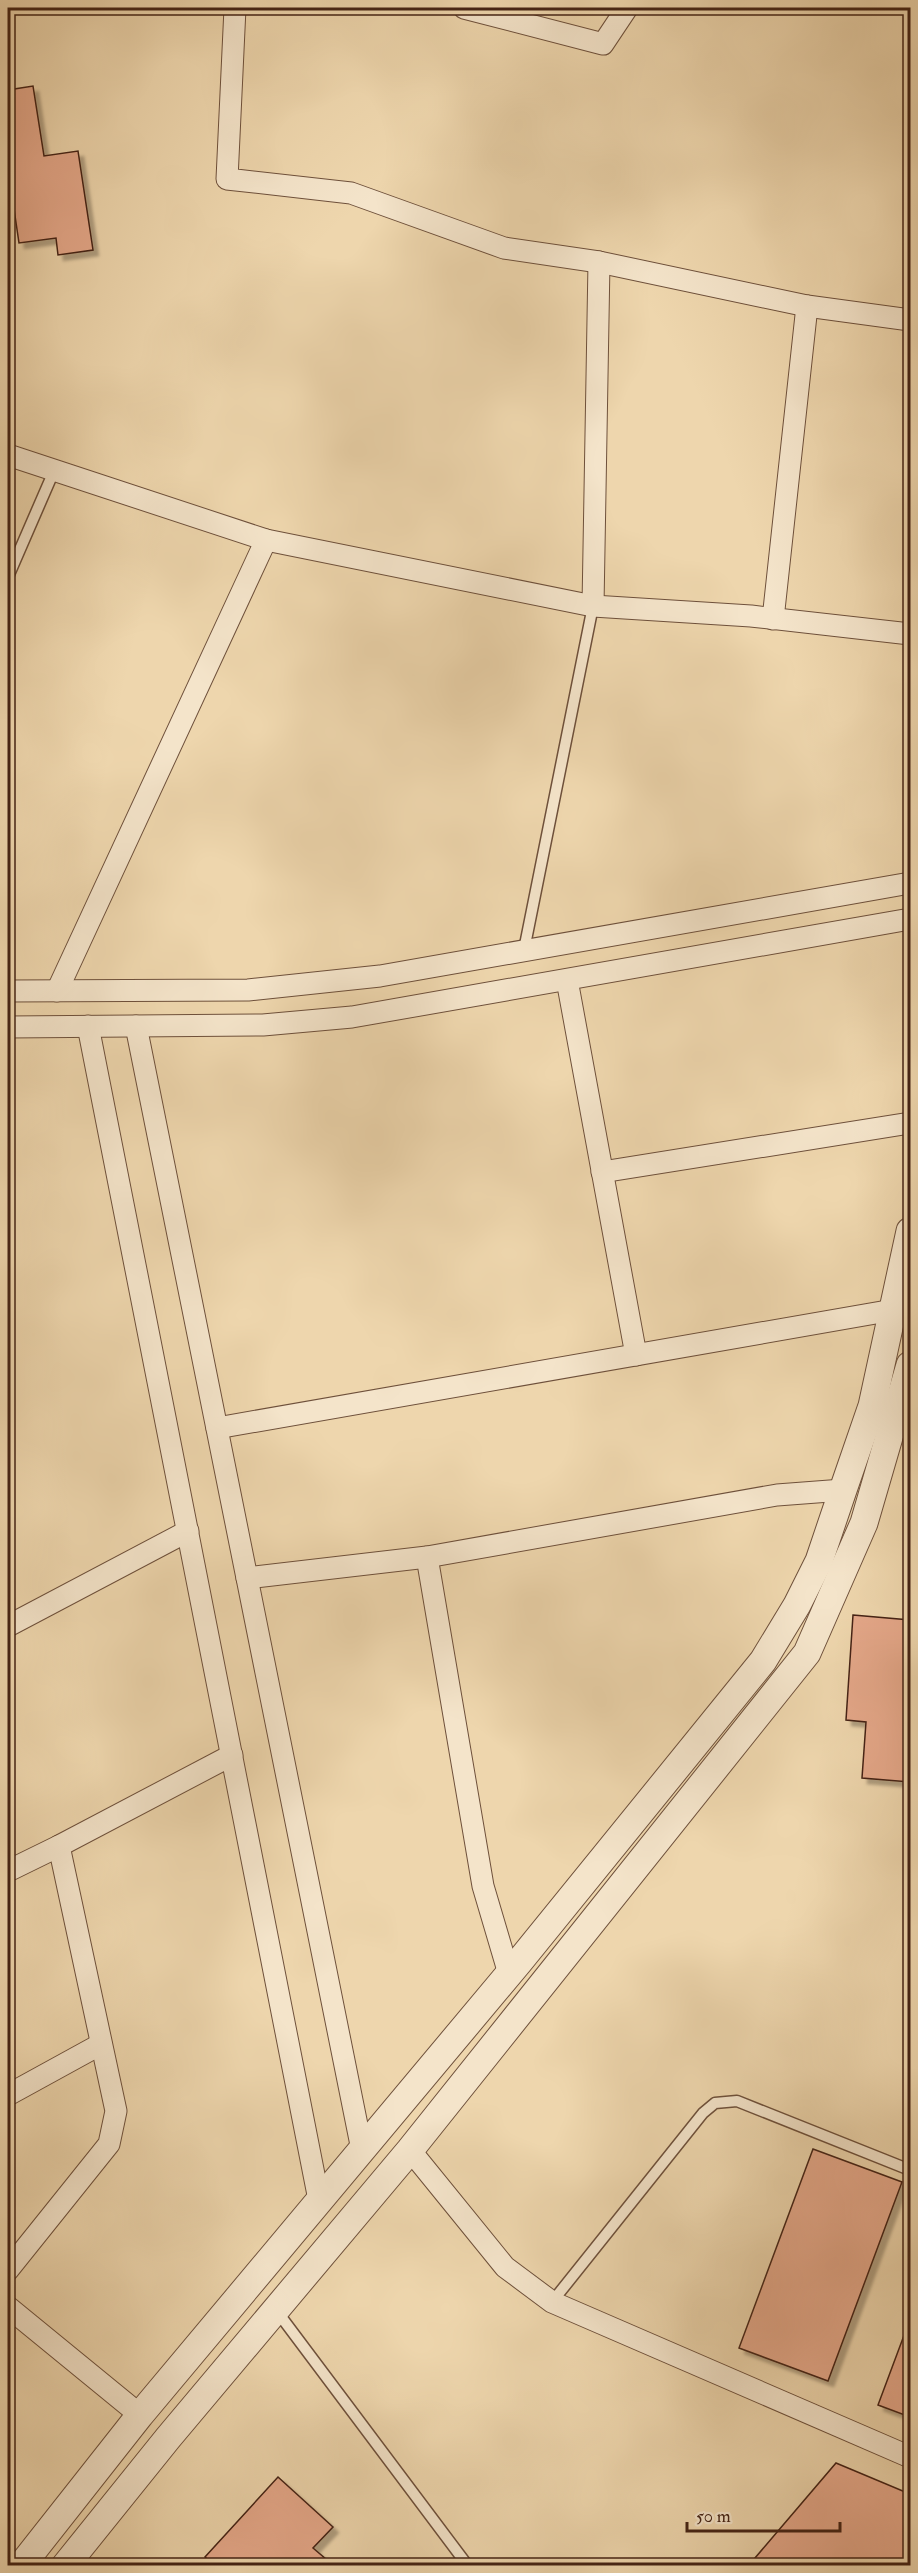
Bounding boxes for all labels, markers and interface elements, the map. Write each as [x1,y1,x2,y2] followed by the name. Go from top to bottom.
[687,2495,840,2533] scale bar
[696,2505,731,2528] text: 50 m

